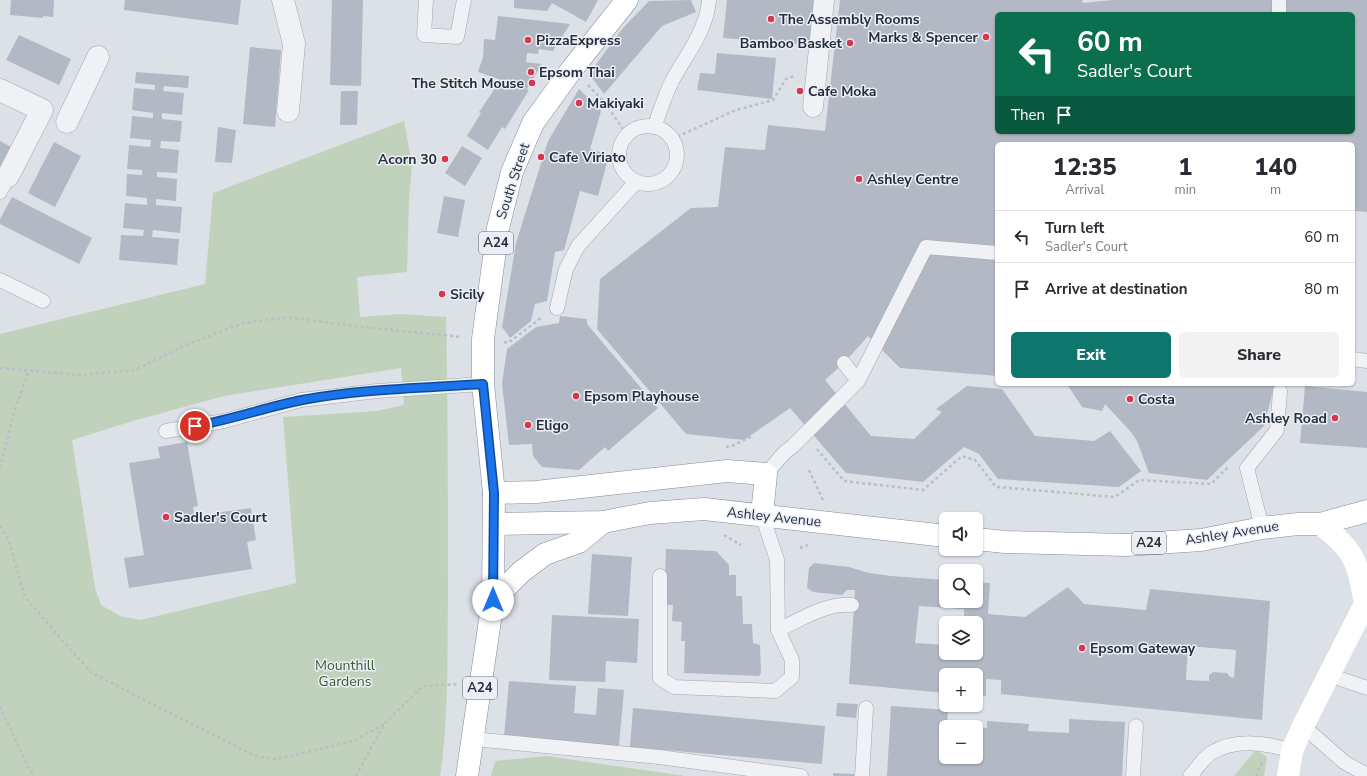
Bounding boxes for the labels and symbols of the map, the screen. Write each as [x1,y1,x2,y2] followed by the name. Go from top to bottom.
[779,10,920,29] place label: The Assembly Rooms
[766,14,776,24] marker: The Assembly Rooms
[868,28,979,47] place label: Marks & Spencer
[536,31,621,50] place label: PizzaExpress
[981,32,991,42] marker: Marks & Spencer
[740,34,843,53] place label: Bamboo Basket
[523,35,533,45] marker: PizzaExpress
[845,38,855,48] marker: Bamboo Basket
[539,63,615,82] place label: Epsom Thai
[526,67,536,77] marker: Epsom Thai
[411,74,524,93] place label: The Stitch Mouse
[527,78,537,88] marker: The Stitch Mouse
[808,82,877,101] place label: Cafe Moka
[795,86,805,96] marker: Cafe Moka
[587,94,644,113] place label: Makiyaki
[574,98,584,108] marker: Makiyaki
[492,140,534,221] street label: South Street
[549,148,626,167] place label: Cafe Viriato
[378,150,437,169] place label: Acorn 30
[536,152,546,162] marker: Cafe Viriato
[440,154,450,164] marker: Acorn 30
[867,170,959,189] place label: Ashley Centre
[854,174,864,184] marker: Ashley Centre
[479,232,513,254] road number: A24
[450,285,485,304] place label: Sicily
[437,289,447,299] marker: Sicily
[584,387,699,406] place label: Epsom Playhouse
[1138,390,1175,409] place label: Costa
[571,391,581,401] marker: Epsom Playhouse
[1125,394,1135,404] marker: Costa
[178,409,212,443] pin
[1245,409,1327,428] place label: Ashley Road
[1330,413,1340,423] marker: Ashley Road
[536,416,569,435] place label: Eligo
[523,420,533,430] marker: Eligo
[726,503,822,531] street label: Ashley Avenue
[174,508,267,527] place label: Sadler's Court
[161,512,171,522] marker: Sadler's Court
[1184,516,1280,550] street label: Ashley Avenue
[1132,532,1166,554] road number: A24
[472,579,514,621] position arrow
[1090,639,1196,658] place label: Epsom Gateway
[1077,643,1087,653] marker: Epsom Gateway
[315,656,376,691] park label: Mounthill Gardens
[463,677,497,699] road number: A24

